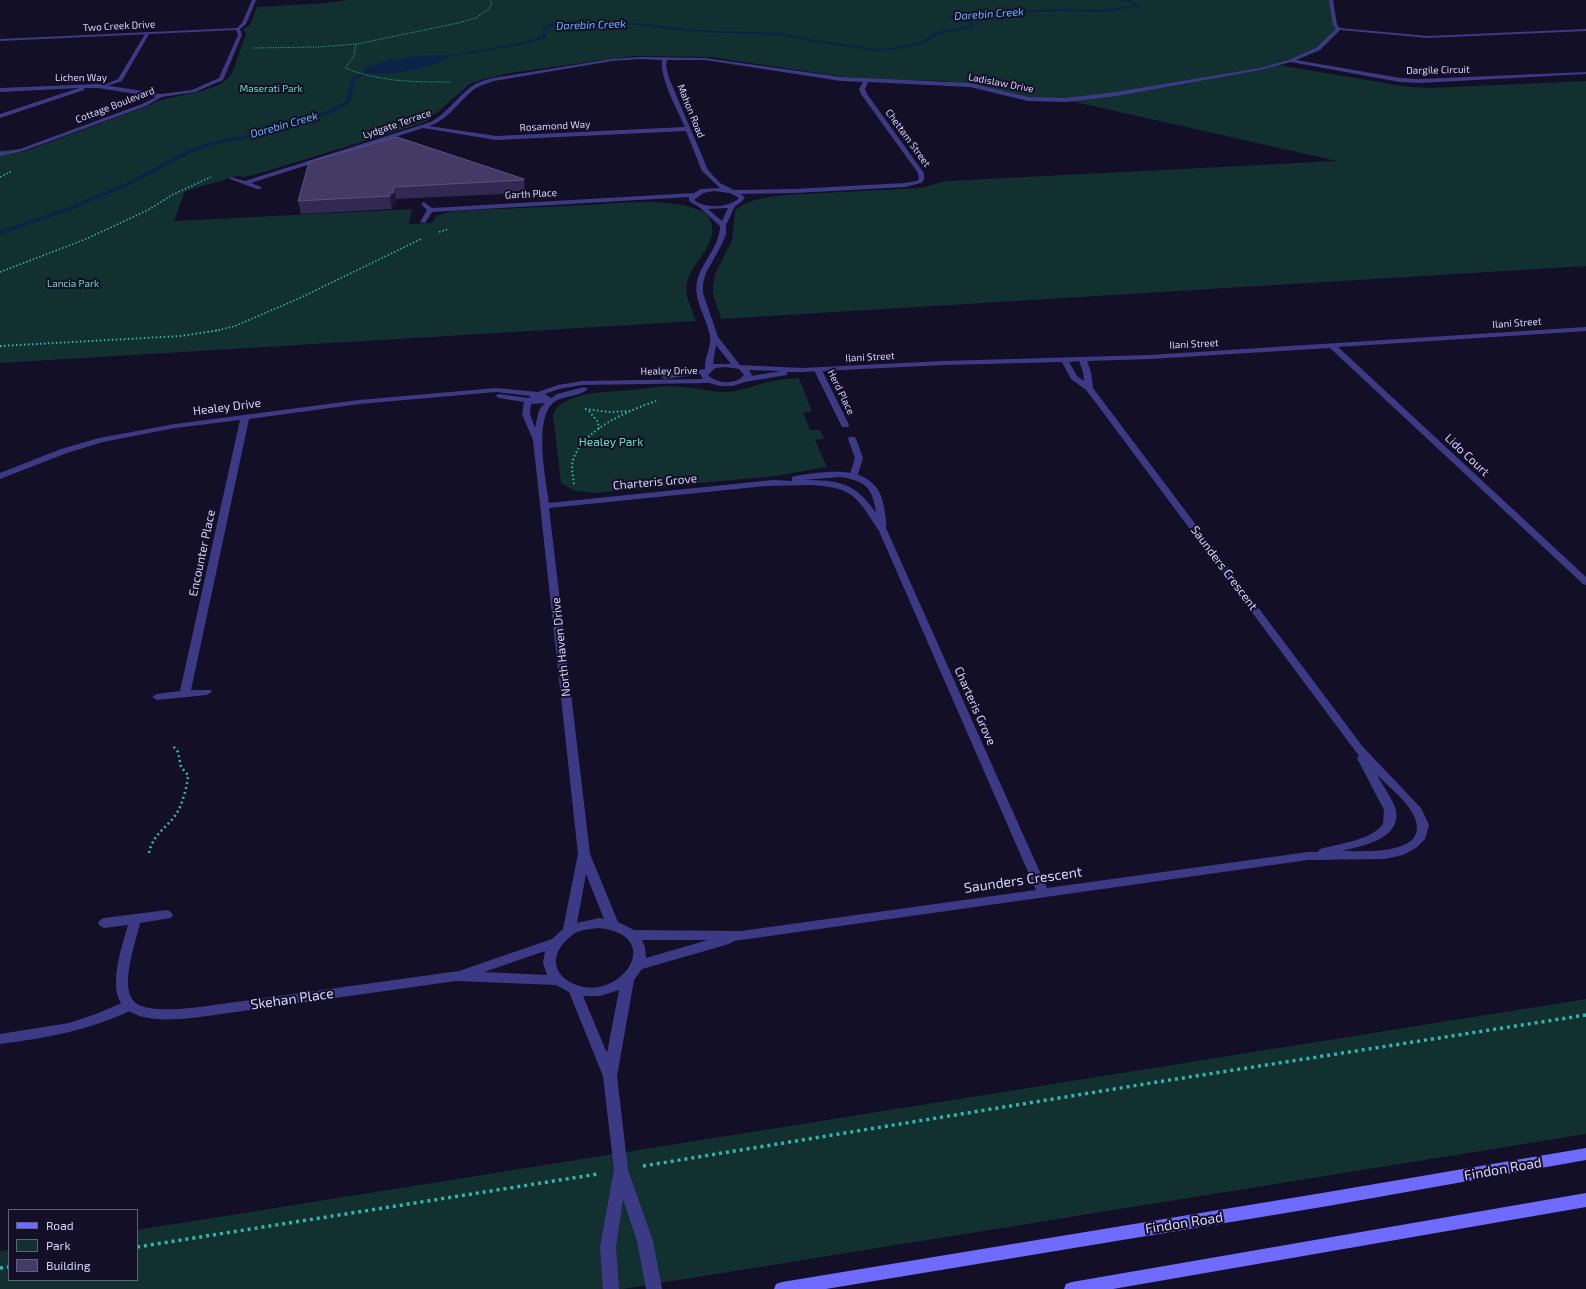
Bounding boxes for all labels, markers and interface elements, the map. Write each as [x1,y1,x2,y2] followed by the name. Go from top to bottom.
[954,5,1024,23] water label: Darebin Creek
[556,17,626,33] water label: Darebin Creek
[82,18,156,34] street label: Two Creek Drive
[1406,63,1470,77] street label: Dargile Circuit
[967,71,1035,95] street label: Ladislaw Drive
[55,72,107,84] street label: Lichen Way
[675,82,707,140] street label: Mahon Road
[239,83,303,95] park label: Maserati Park
[74,84,156,126] street label: Cottage Boulevard
[361,107,433,141] street label: Lydgate Terrace
[883,107,933,169] street label: Chettam Street
[249,109,319,141] water label: Darebin Creek
[519,118,591,134] street label: Rosamond Way
[505,187,557,201] street label: Garth Place
[47,278,99,290] park label: Lancia Park
[1492,315,1542,331] street label: Ilani Street
[1169,337,1219,351] street label: Ilani Street
[845,350,895,364] street label: Ilani Street
[640,365,698,377] street label: Healey Drive
[825,368,857,416] street label: Herd Place
[192,396,262,418] street label: Healey Drive
[1442,431,1492,479] street label: Lido Court
[579,435,643,449] park label: Healey Park
[612,471,698,493] street label: Charteris Grove
[186,508,218,598] street label: Encounter Place
[1188,523,1260,613] street label: Saunders Crescent
[549,597,573,697] street label: North Haven Drive
[951,664,999,748] street label: Charteris Grove
[963,863,1083,897] street label: Saunders Crescent
[249,985,335,1013] street label: Skehan Place
[1463,1154,1543,1184] street label: Findon Road
[8,1209,138,1281] legend
[1144,1209,1224,1237] street label: Findon Road
[46,1218,74,1232] text: Road
[46,1238,71,1252] text: Park
[46,1258,90,1272] text: Building

